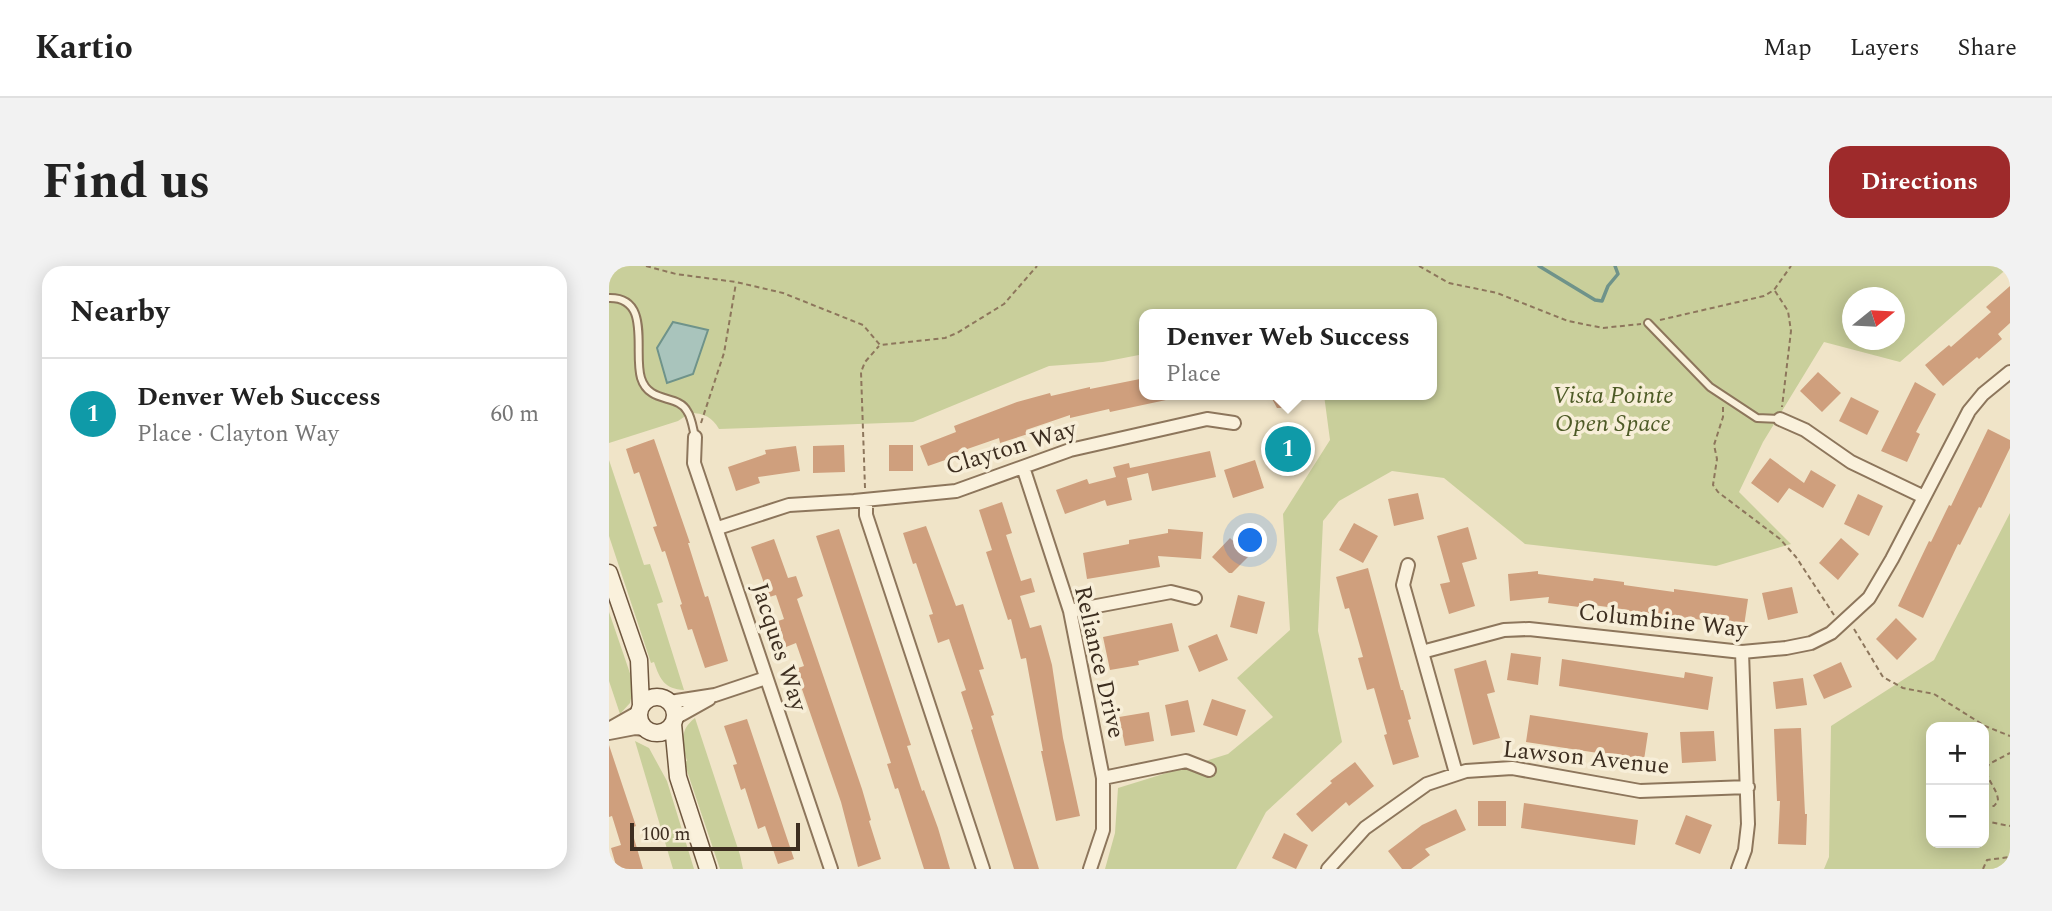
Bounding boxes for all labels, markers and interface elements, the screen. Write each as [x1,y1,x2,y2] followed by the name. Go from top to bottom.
[35,23,133,73] text: Kartio
[1763,30,1812,66] text: Map
[1850,30,1920,66] text: Layers
[1958,30,2017,66] text: Share
[42,145,210,220] text: Find us
[1829,146,2010,218] button: Directions
[1842,287,1905,350] north arrow
[70,289,169,335] text: Nearby
[1139,309,1437,400] popup
[1166,317,1410,357] text: Denver Web Success
[1166,357,1221,392] text: Place
[137,377,381,417] text: Denver Web Success
[1552,378,1674,442] park label: Vista Pointe Open Space
[87,397,99,432] text: 1
[490,397,539,432] text: 60 m
[941,411,1082,485] street label: Clayton Way
[137,417,339,452] text: Place · Clayton Way
[1265,423,1311,475] pin: 1
[1233,523,1267,557] your location
[741,578,817,717] street label: Jacques Way
[1064,582,1134,742] street label: Reliance Drive
[1577,594,1751,648] street label: Columbine Way
[1926,722,1989,848] map controls
[1926,722,1989,785] button: +
[1501,731,1671,785] street label: Lawson Avenue
[1926,785,1989,848] button: −
[630,820,800,852] scale bar
[641,820,691,849] text: 100 m

